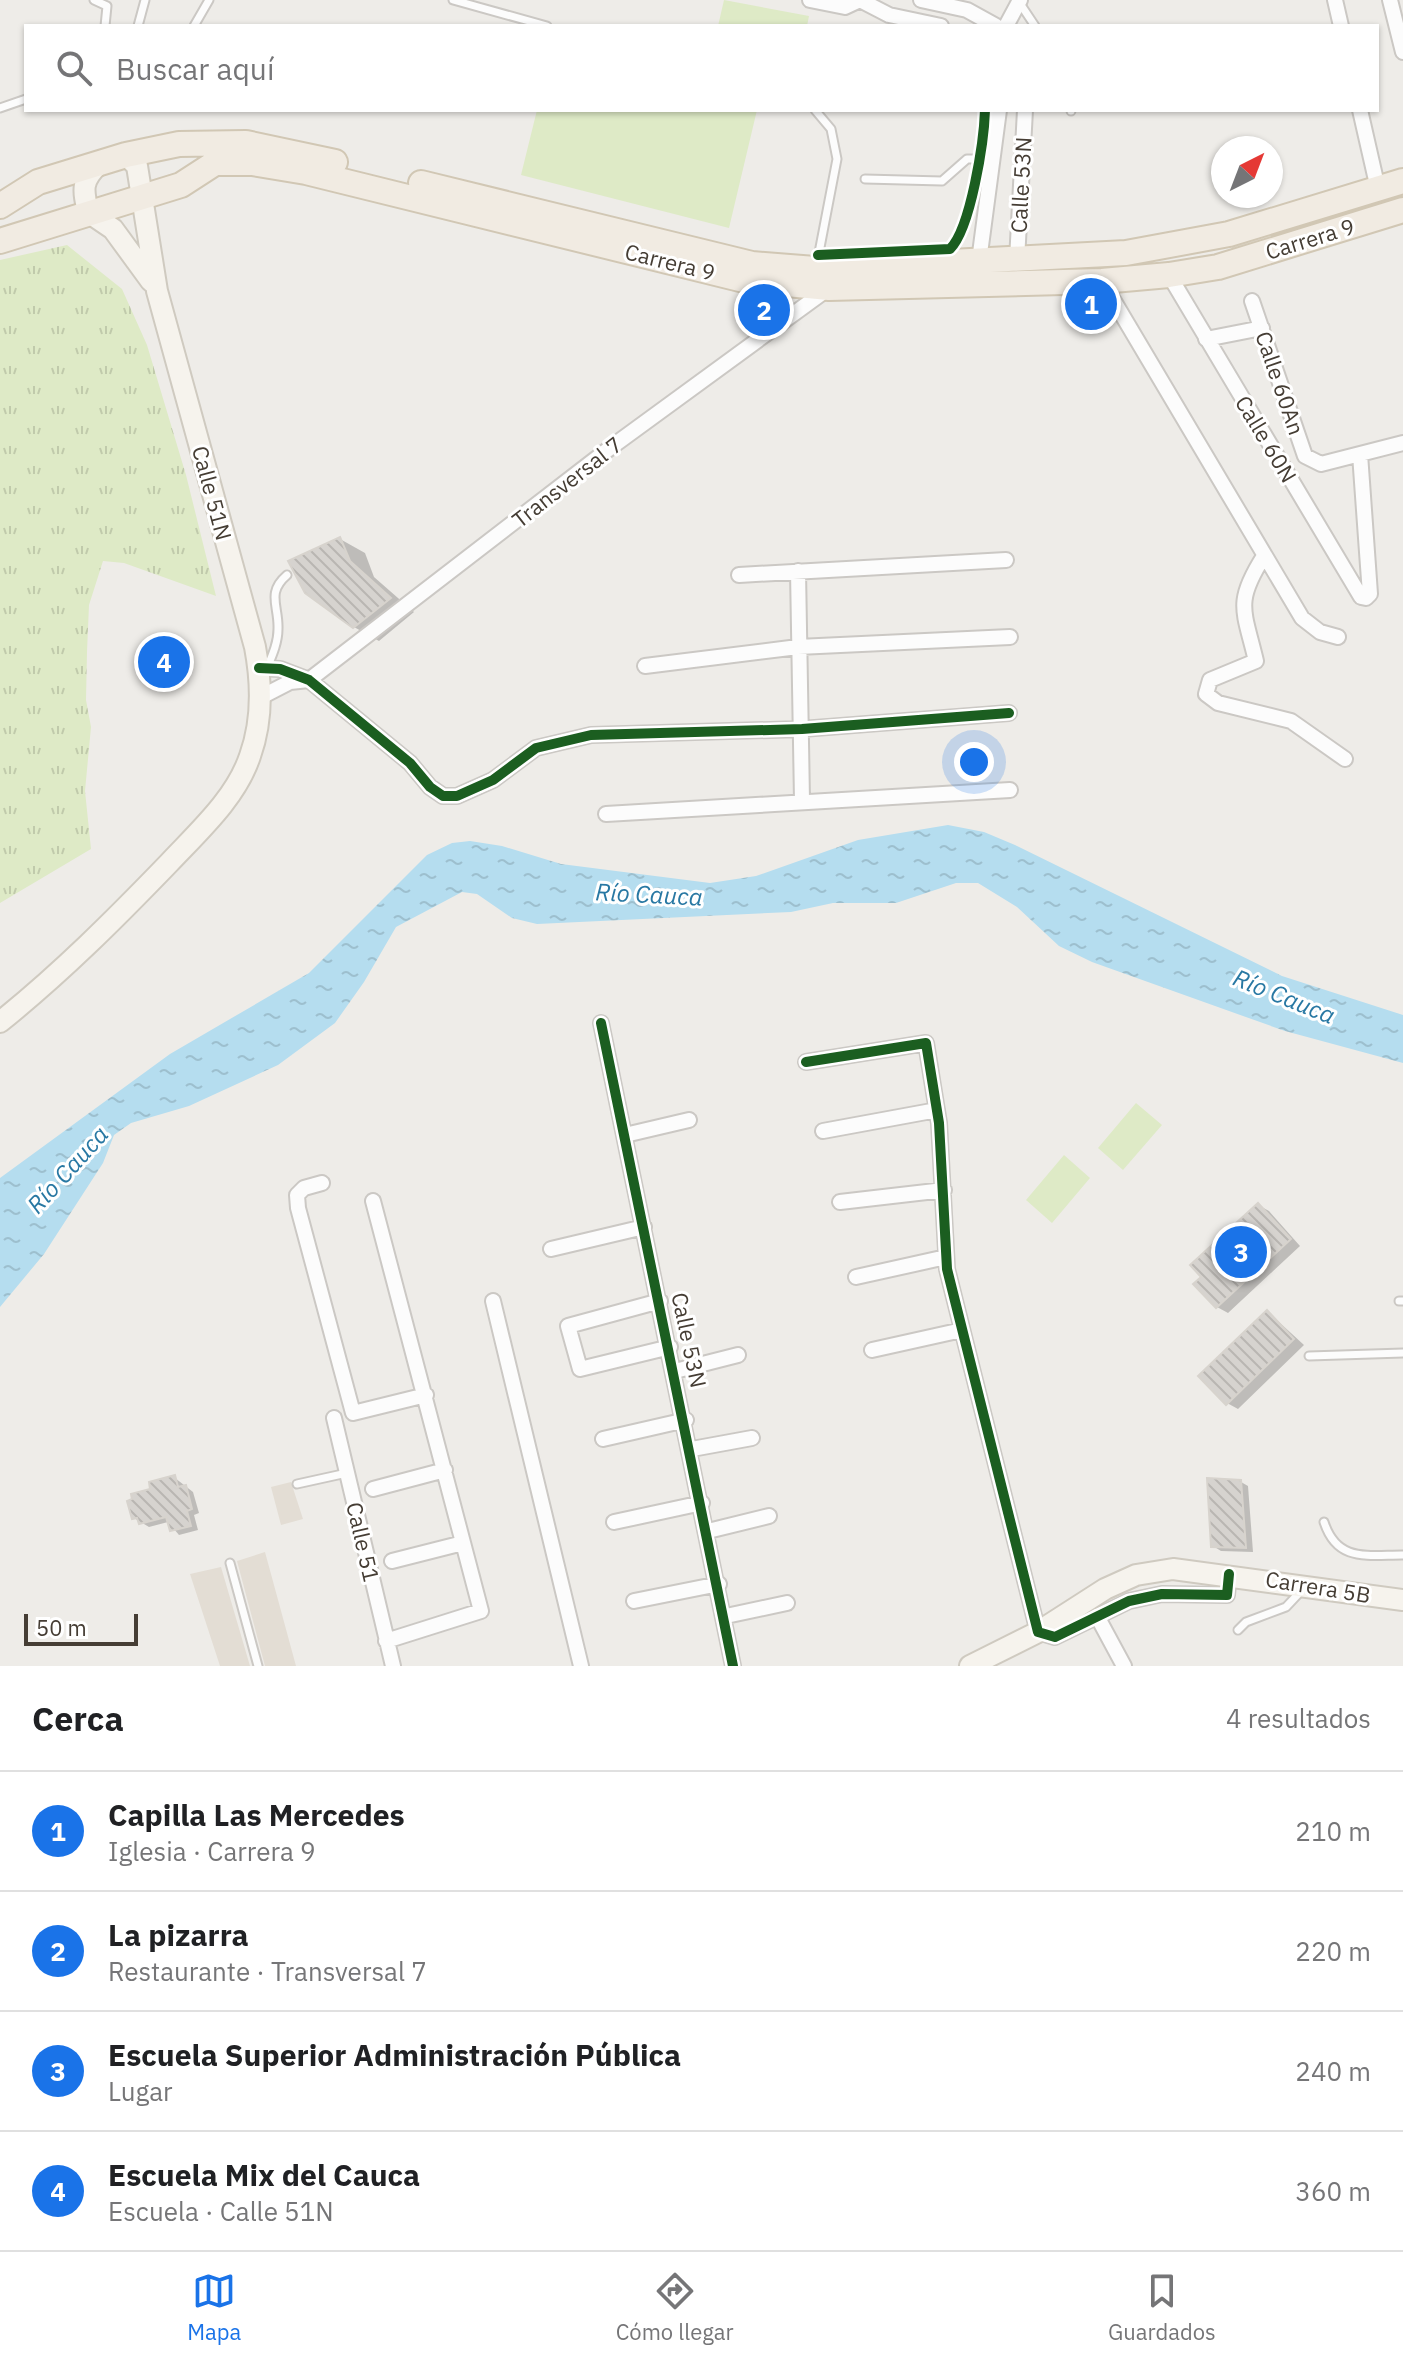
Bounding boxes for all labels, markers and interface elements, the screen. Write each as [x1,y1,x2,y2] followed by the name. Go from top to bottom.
[24,24,1379,112] search box
[52,46,96,90] icon: search
[116,49,274,88] text: Buscar aquí
[1003,136,1038,234] street label: Calle 53N
[1211,136,1283,208] north arrow
[1262,211,1358,266] street label: Carrera 9
[622,236,718,287] street label: Carrera 9
[1065,274,1117,334] pin: 1
[738,280,790,340] pin: 2
[1249,327,1312,438] street label: Calle 60An
[1229,390,1304,488] street label: Calle 60N
[506,430,628,534] street label: Transversal 7
[186,443,239,543] street label: Calle 51N
[138,632,190,692] pin: 4
[954,742,994,782] your location
[595,875,704,913] water label: Río Cauca
[1229,961,1340,1031] water label: Río Cauca
[19,1119,115,1220] water label: Río Cauca
[1215,1222,1267,1282] pin: 3
[665,1290,714,1390] street label: Calle 53N
[340,1499,387,1585] street label: Calle 51
[1263,1564,1373,1609] street label: Carrera 5B
[24,1610,138,1646] scale bar
[36,1613,87,1642] text: 50 m
[32,1696,124,1740] text: Cerca
[1226,1701,1371,1735] text: 4 resultados
[108,1795,405,1834] text: Capilla Las Mercedes
[50,1814,66,1848] text: 1
[1295,1814,1371,1848] text: 210 m
[108,1834,316,1868] text: Iglesia · Carrera 9
[108,1915,249,1954] text: La pizarra
[50,1934,66,1968] text: 2
[1295,1934,1371,1968] text: 220 m
[108,1954,427,1988] text: Restaurante · Transversal 7
[108,2035,681,2074] text: Escuela Superior Administración Pública
[50,2054,66,2088] text: 3
[1295,2054,1371,2088] text: 240 m
[108,2074,173,2108] text: Lugar
[108,2155,420,2194] text: Escuela Mix del Cauca
[50,2174,66,2208] text: 4
[1295,2174,1371,2208] text: 360 m
[108,2194,334,2228] text: Escuela · Calle 51N
[187,2269,241,2346] tab: Mapa
[616,2269,734,2346] tab: Cómo llegar
[1108,2269,1216,2346] tab: Guardados

